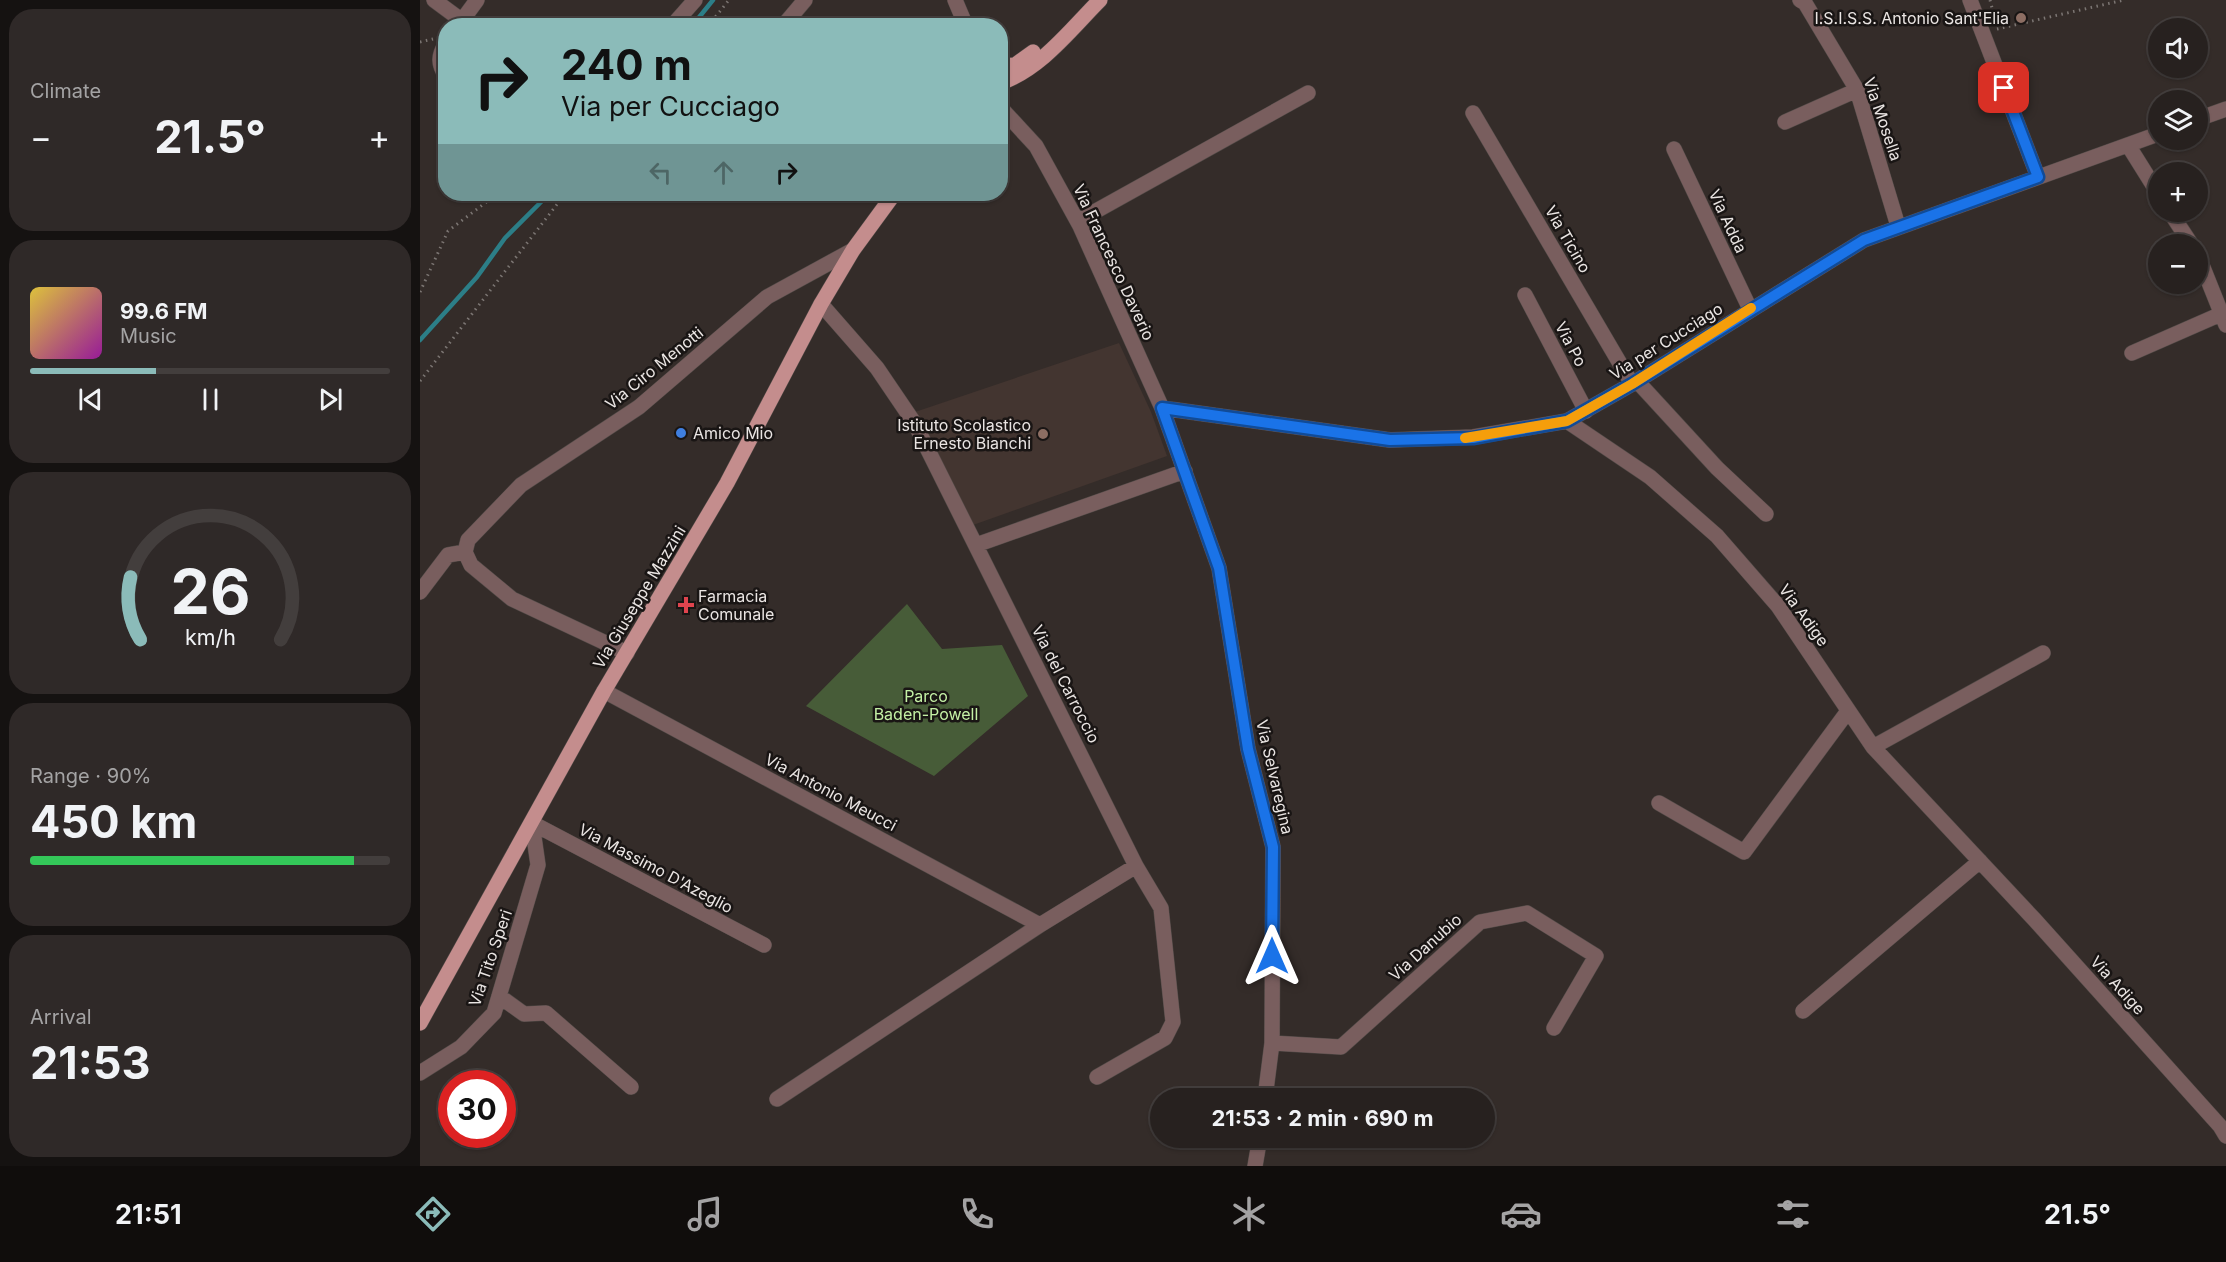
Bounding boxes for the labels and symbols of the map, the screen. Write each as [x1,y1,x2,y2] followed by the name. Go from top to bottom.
[1814,8,2009,28] place label: I.S.I.S.S. Antonio Sant'Elia
[2014,11,2028,25] marker: I.S.I.S.S. Antonio Sant'Elia
[1978,62,2029,113] pin
[1859,75,1907,163] street label: Via Mosella
[1069,181,1159,343] street label: Via Francesco Daverio
[1705,186,1751,256] street label: Via Adda
[1541,202,1595,276] street label: Via Ticino
[1606,298,1726,384] street label: Via per Cucciago
[1551,318,1591,370] street label: Via Po
[601,322,707,414] street label: Via Ciro Menotti
[897,415,1031,453] place label: Istituto Scolastico Ernesto Bianchi
[693,423,773,443] place label: Amico Mio
[674,426,688,440] marker: Amico Mio
[1036,427,1050,441] marker: Istituto Scolastico Ernesto Bianchi
[588,522,690,672] street label: Via Giuseppe Mazzini
[1775,580,1833,650] street label: Via Adige
[698,586,774,624] place label: Farmacia Comunale
[679,598,693,612] marker: Farmacia Comunale
[1028,622,1104,746] street label: Via del Carroccio
[874,686,978,724] park label: Parco Baden-Powell
[1252,718,1298,836] street label: Via Selvaregina
[762,749,900,835] street label: Via Antonio Meucci
[575,819,737,917] street label: Via Massimo D'Azeglio
[464,907,516,1009] street label: Via Tito Speri
[1384,909,1466,985] street label: Via Danubio
[1240,924,1304,988] position arrow
[2086,951,2150,1019] street label: Via Adige
[438,1070,516,1148] speed limit sign: 30

